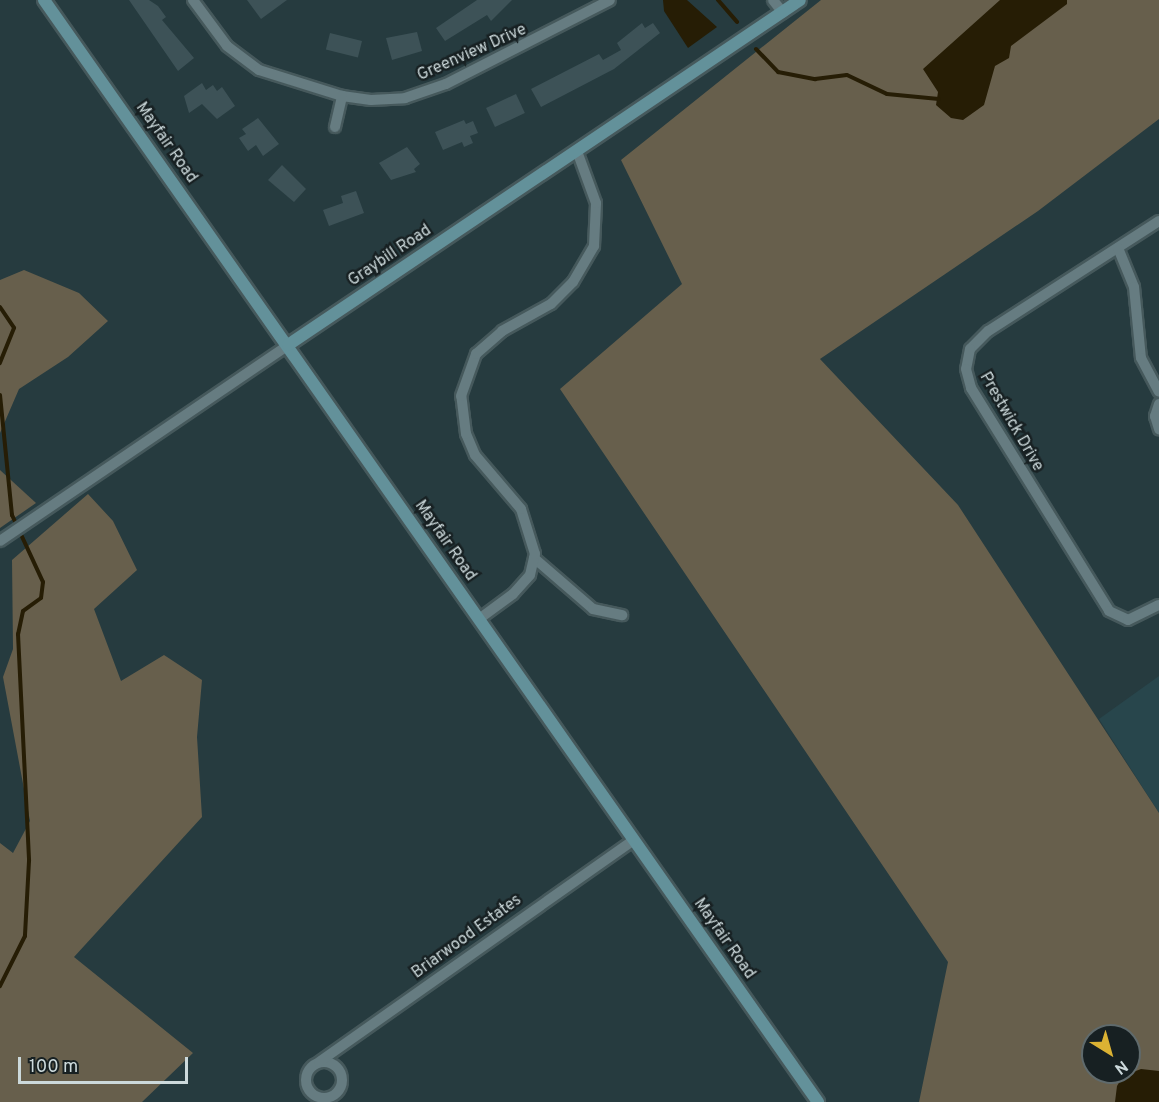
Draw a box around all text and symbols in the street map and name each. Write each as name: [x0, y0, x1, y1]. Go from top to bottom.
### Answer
street label: Greenview Drive: [415, 20, 529, 86]
street label: Mayfair Road: [131, 99, 201, 187]
street label: Graybill Road: [345, 221, 435, 291]
street label: Prestwick Drive: [975, 369, 1047, 475]
street label: Mayfair Road: [410, 497, 480, 585]
street label: Briarwood Estates: [409, 891, 525, 983]
street label: Mayfair Road: [689, 895, 759, 983]
north arrow: [1081, 1024, 1141, 1084]
scale bar: [21, 1045, 190, 1083]
text: N: [1110, 1055, 1131, 1078]
text: 100 m: [29, 1056, 78, 1079]

